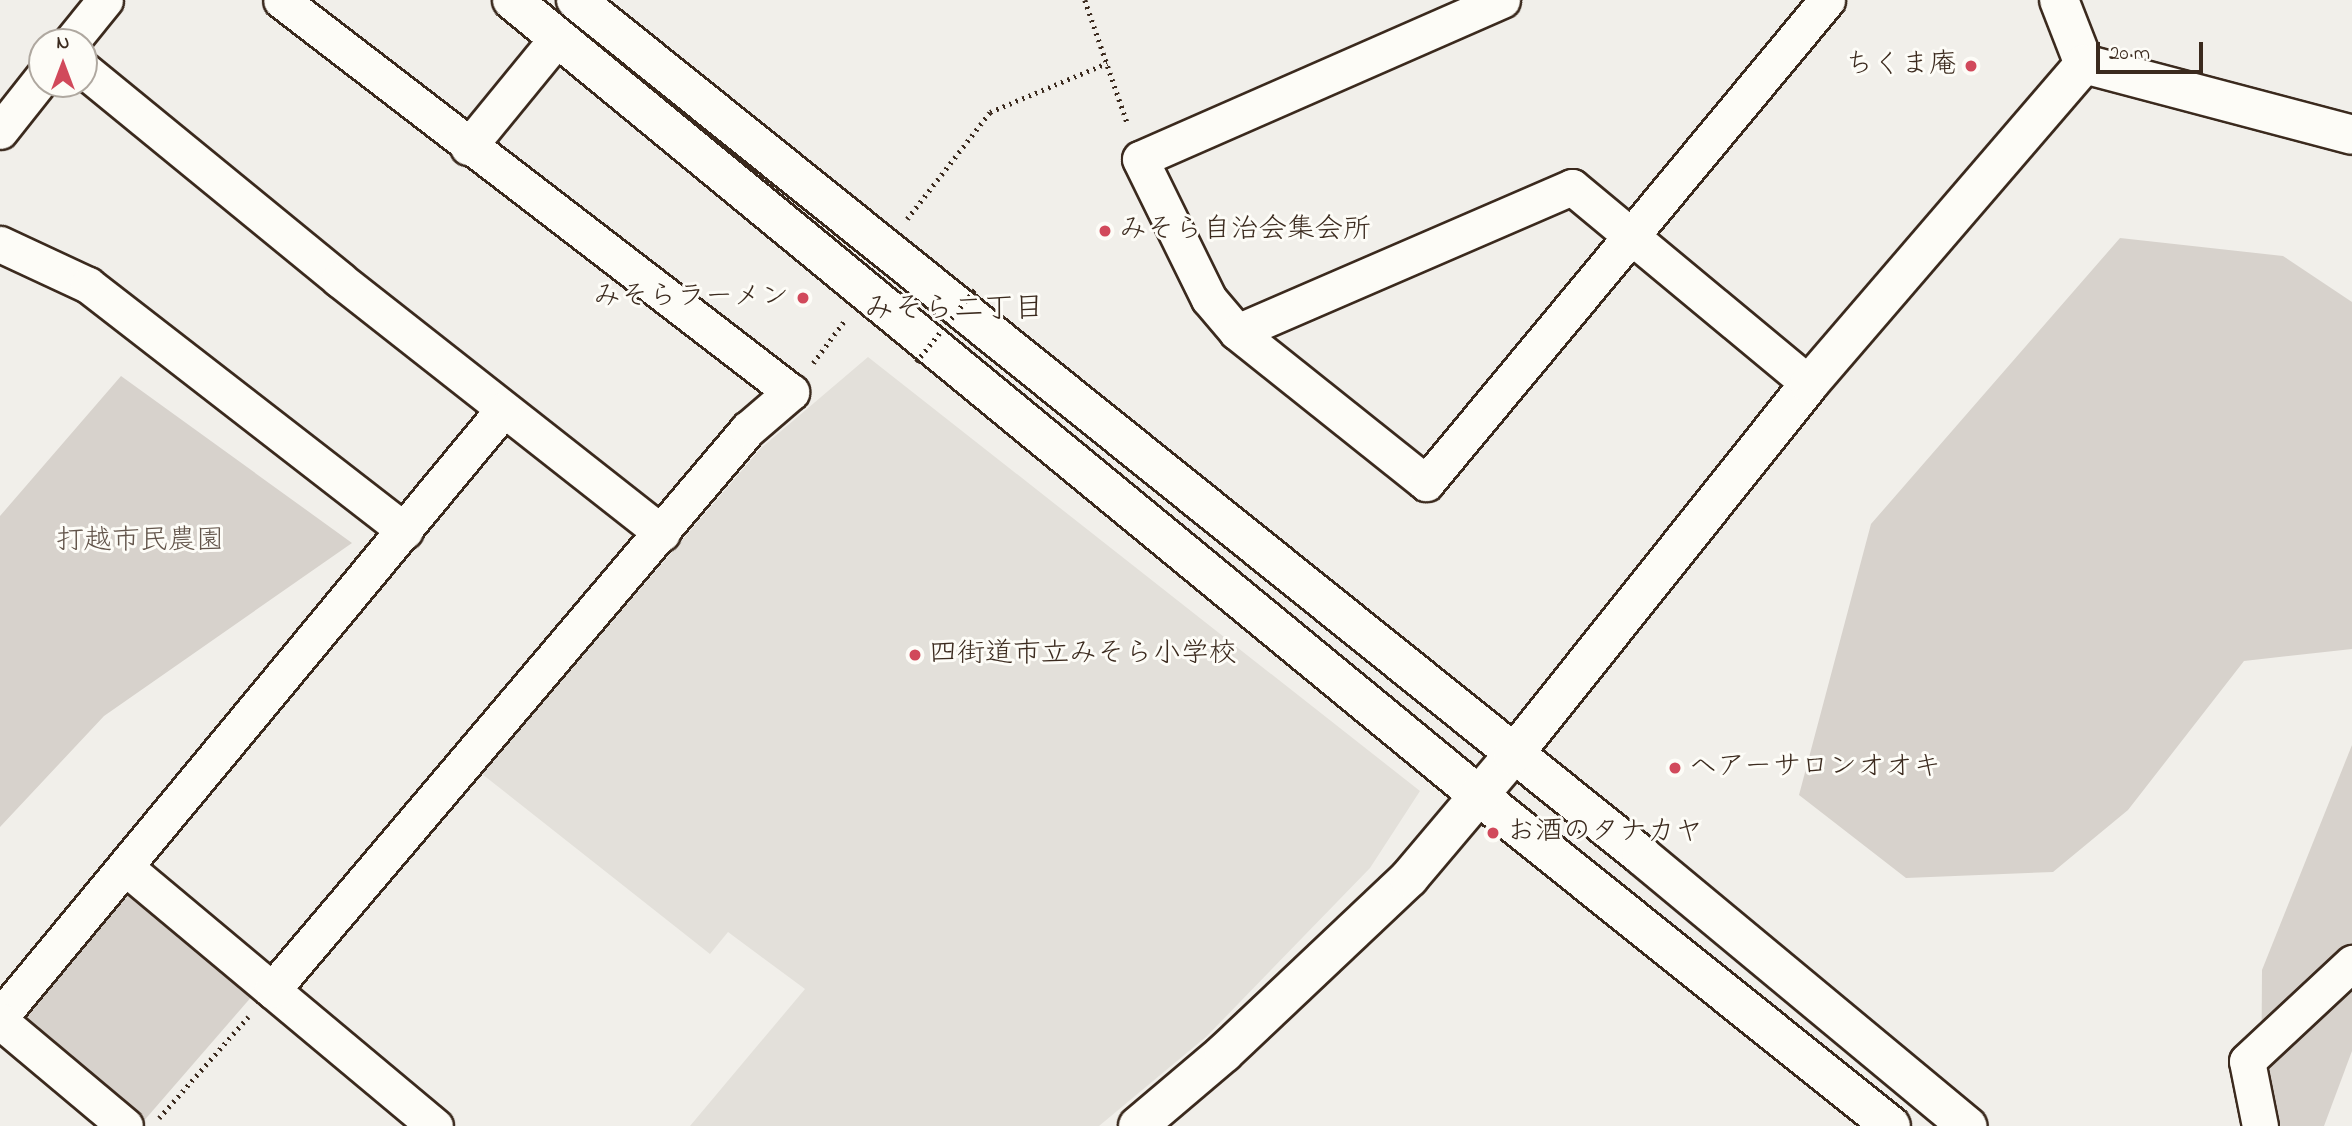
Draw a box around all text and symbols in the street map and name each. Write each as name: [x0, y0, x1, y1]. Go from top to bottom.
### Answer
north arrow: [28, 28, 98, 98]
scale bar: [2100, 28, 2207, 72]
text: N: [57, 30, 69, 57]
text: 20 m: [2109, 39, 2150, 69]
place label: ちくま庵: [1845, 49, 1957, 83]
marker: ちくま庵: [1963, 58, 1979, 74]
place label: みそら自治会集会所: [1119, 214, 1371, 248]
marker: みそら自治会集会所: [1097, 223, 1113, 239]
place label: みそらラーメン: [593, 281, 789, 315]
marker: みそらラーメン: [795, 290, 811, 306]
district label: みそら二丁目: [864, 292, 1044, 328]
park label: 打越市民農園: [56, 525, 224, 559]
place label: 四街道市立みそら小学校: [929, 638, 1237, 672]
marker: 四街道市立みそら小学校: [907, 647, 923, 663]
place label: ヘアーサロンオオキ: [1689, 751, 1940, 785]
marker: ヘアーサロンオオキ: [1667, 760, 1683, 776]
place label: お酒のタナカヤ: [1507, 816, 1703, 850]
marker: お酒のタナカヤ: [1485, 825, 1501, 841]

